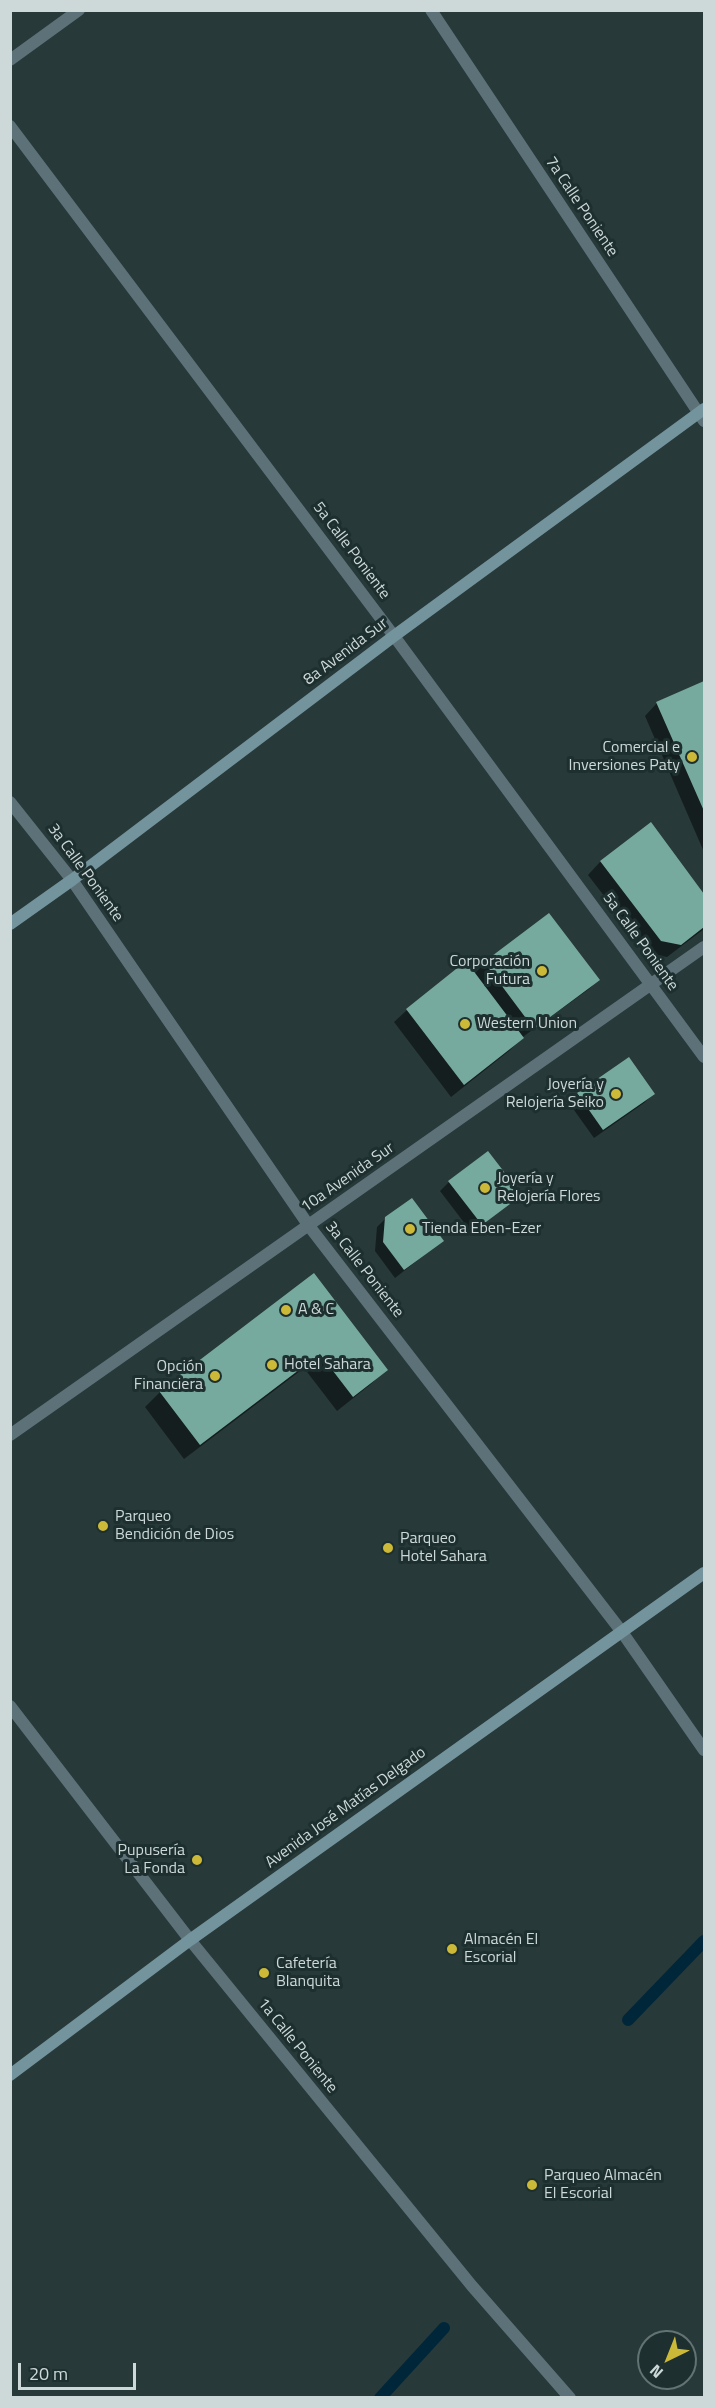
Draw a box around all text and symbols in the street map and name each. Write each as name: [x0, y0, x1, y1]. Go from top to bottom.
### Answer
street label: 7a Calle Poniente: [540, 153, 622, 261]
street label: 5a Calle Poniente: [308, 499, 394, 603]
street label: 8a Avenida Sur: [300, 614, 392, 690]
place label: Comercial e Inversiones Paty: [569, 738, 680, 776]
marker: Comercial e Inversiones Paty: [685, 750, 699, 764]
street label: 3a Calle Poniente: [43, 820, 127, 926]
street label: 5a Calle Poniente: [598, 889, 682, 995]
place label: Corporación Futura: [450, 952, 530, 990]
marker: Corporación Futura: [535, 964, 549, 978]
place label: Western Union: [477, 1014, 577, 1034]
marker: Western Union: [458, 1017, 472, 1031]
place label: Joyería y Relojería Seiko: [506, 1075, 604, 1113]
marker: Joyería y Relojería Seiko: [609, 1087, 623, 1101]
street label: 10a Avenida Sur: [298, 1139, 398, 1217]
place label: Joyería y Relojería Flores: [497, 1169, 601, 1207]
marker: Joyería y Relojería Flores: [478, 1181, 492, 1195]
street label: 3a Calle Poniente: [321, 1218, 407, 1322]
place label: Tienda Eben-Ezer: [422, 1219, 541, 1239]
marker: Tienda Eben-Ezer: [403, 1222, 417, 1236]
place label: A & C: [298, 1300, 334, 1320]
marker: A & C: [279, 1303, 293, 1317]
place label: Hotel Sahara: [284, 1355, 371, 1375]
place label: Opción Financiera: [134, 1357, 203, 1395]
marker: Hotel Sahara: [265, 1358, 279, 1372]
marker: Opción Financiera: [208, 1369, 222, 1383]
place label: Parqueo Bendición de Dios: [115, 1507, 234, 1545]
marker: Parqueo Bendición de Dios: [96, 1519, 110, 1533]
place label: Parqueo Hotel Sahara: [400, 1529, 487, 1567]
marker: Parqueo Hotel Sahara: [381, 1541, 395, 1555]
street label: Avenida José Matías Delgado: [262, 1743, 430, 1873]
place label: Pupusería La Fonda: [118, 1841, 185, 1879]
marker: Pupusería La Fonda: [190, 1853, 204, 1867]
place label: Almacén El Escorial: [464, 1930, 538, 1968]
marker: Almacén El Escorial: [445, 1942, 459, 1956]
place label: Cafetería Blanquita: [276, 1954, 340, 1992]
marker: Cafetería Blanquita: [257, 1966, 271, 1980]
street label: 1a Calle Poniente: [253, 1995, 341, 2097]
place label: Parqueo Almacén El Escorial: [544, 2166, 662, 2204]
marker: Parqueo Almacén El Escorial: [525, 2178, 539, 2192]
north arrow: [637, 2330, 697, 2390]
scale bar: [21, 2351, 140, 2389]
text: N: [644, 2359, 668, 2384]
text: 20 m: [29, 2360, 68, 2387]

